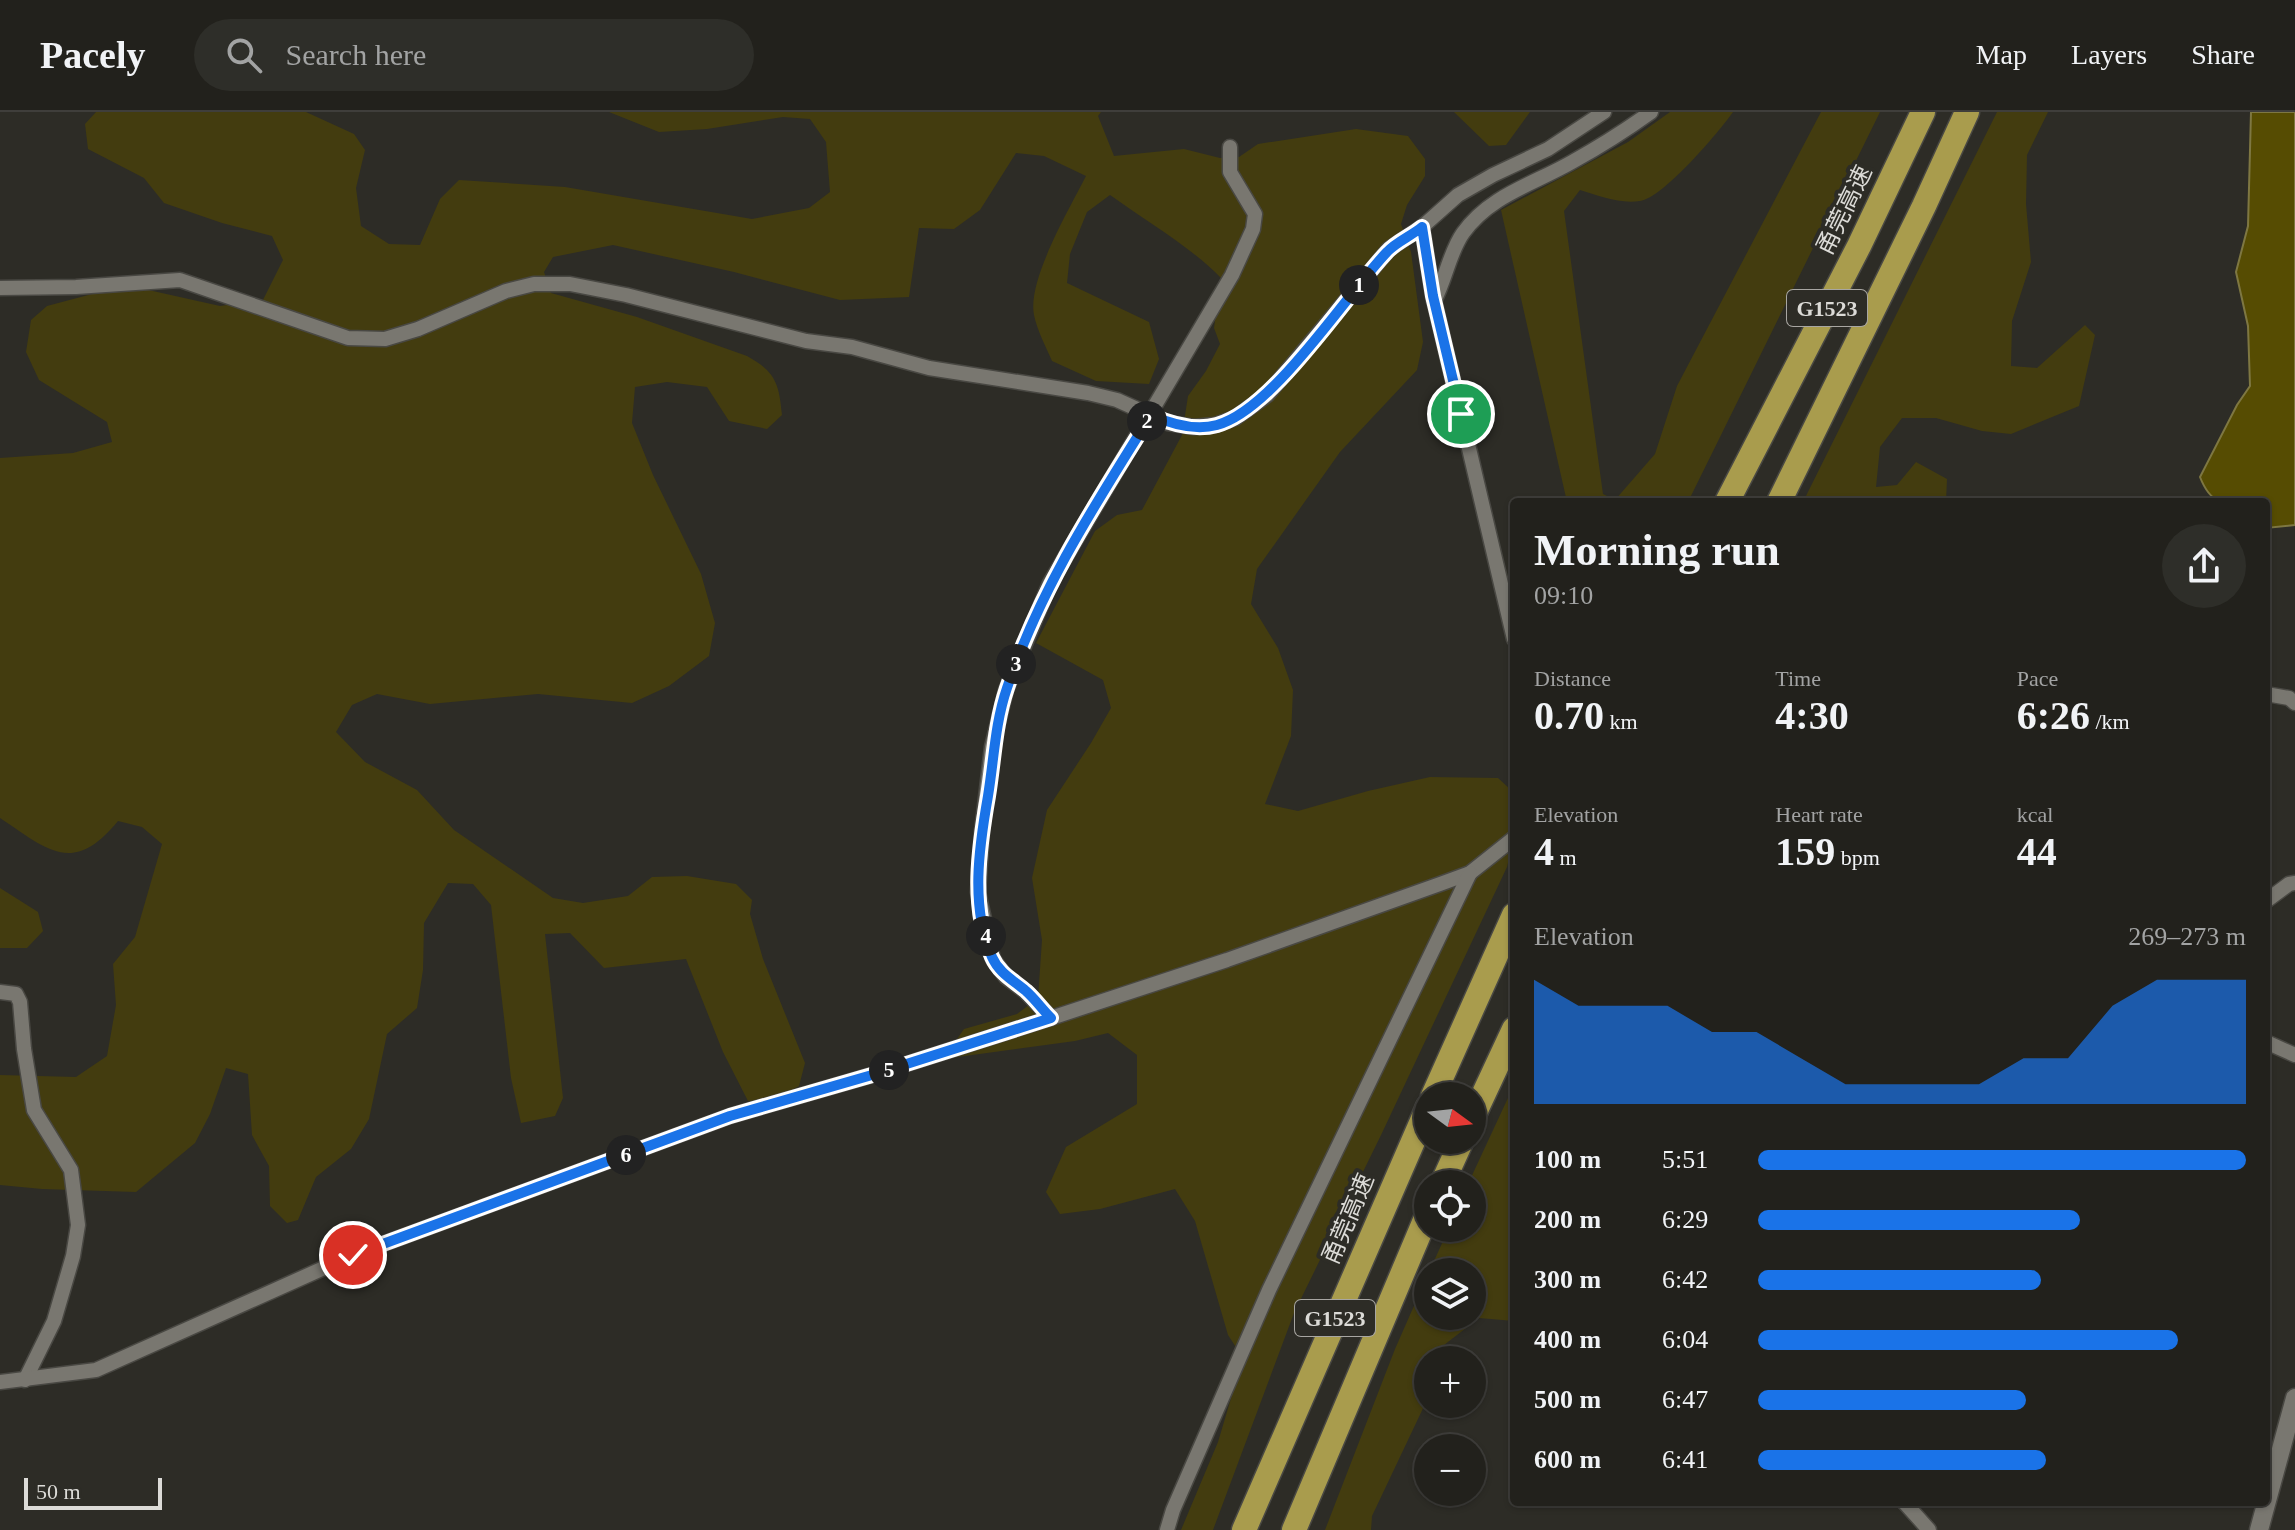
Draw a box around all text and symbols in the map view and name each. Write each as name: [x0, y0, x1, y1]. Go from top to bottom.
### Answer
search box: [194, 19, 754, 91]
icon: search: [222, 33, 266, 77]
text: Pacely: [40, 34, 146, 76]
text: Search here: [286, 38, 426, 71]
text: Map: [1976, 39, 2027, 70]
text: Layers: [2071, 39, 2147, 70]
text: Share: [2191, 39, 2255, 70]
street label: 甬莞高速: [1811, 161, 1877, 259]
pin: 1: [1339, 265, 1379, 305]
text: 1: [1354, 272, 1365, 297]
road number: G1523: [1787, 290, 1867, 326]
pin: [1427, 380, 1495, 448]
icon: arrive: [1439, 392, 1483, 436]
pin: 2: [1127, 401, 1167, 441]
text: 2: [1142, 408, 1153, 433]
button: share: [2162, 524, 2246, 608]
text: Morning run: [1534, 526, 1780, 575]
text: 09:10: [1534, 581, 1593, 610]
pin: 3: [996, 644, 1036, 684]
text: 3: [1011, 651, 1022, 676]
text: Distance: [1534, 666, 1611, 691]
text: Time: [1775, 666, 1821, 691]
text: Pace: [2017, 666, 2058, 691]
text: 0.70: [1534, 693, 1604, 738]
text: 4:30: [1775, 693, 1849, 738]
text: 6:26: [2017, 693, 2090, 738]
text: km: [1604, 709, 1638, 734]
text: /km: [2090, 709, 2130, 734]
text: Elevation: [1534, 802, 1618, 827]
text: Heart rate: [1775, 802, 1863, 827]
text: kcal: [2017, 802, 2053, 827]
text: 4: [1534, 829, 1554, 874]
text: 159: [1775, 829, 1835, 874]
text: 44: [2017, 829, 2057, 874]
text: m: [1554, 845, 1577, 870]
text: bpm: [1835, 845, 1880, 870]
pin: 4: [966, 916, 1006, 956]
text: Elevation: [1534, 922, 1634, 951]
text: 269–273 m: [2128, 922, 2246, 951]
text: 4: [981, 923, 992, 948]
pin: 5: [869, 1050, 909, 1090]
text: 5: [884, 1057, 895, 1082]
north arrow: [1414, 1082, 1486, 1154]
map controls: [1414, 1082, 1486, 1506]
pin: 6: [606, 1135, 646, 1175]
text: 6: [621, 1142, 632, 1167]
text: 100 m: [1534, 1145, 1601, 1174]
text: 5:51: [1662, 1145, 1708, 1174]
street label: 甬莞高速: [1317, 1170, 1379, 1268]
button: locate: [1414, 1170, 1486, 1242]
text: 200 m: [1534, 1205, 1601, 1234]
text: 6:29: [1662, 1205, 1708, 1234]
pin: [319, 1221, 387, 1289]
icon: check: [331, 1233, 375, 1277]
button: layers: [1414, 1258, 1486, 1330]
text: 300 m: [1534, 1265, 1601, 1294]
text: 6:42: [1662, 1265, 1708, 1294]
road number: G1523: [1295, 1300, 1375, 1336]
text: 400 m: [1534, 1325, 1601, 1354]
text: 6:04: [1662, 1325, 1708, 1354]
button: +: [1414, 1346, 1486, 1418]
text: 500 m: [1534, 1385, 1601, 1414]
text: 6:47: [1662, 1385, 1708, 1414]
button: −: [1414, 1434, 1486, 1506]
text: 600 m: [1534, 1445, 1601, 1474]
text: 6:41: [1662, 1445, 1708, 1474]
scale bar: [24, 1474, 162, 1510]
text: 50 m: [36, 1479, 81, 1504]

